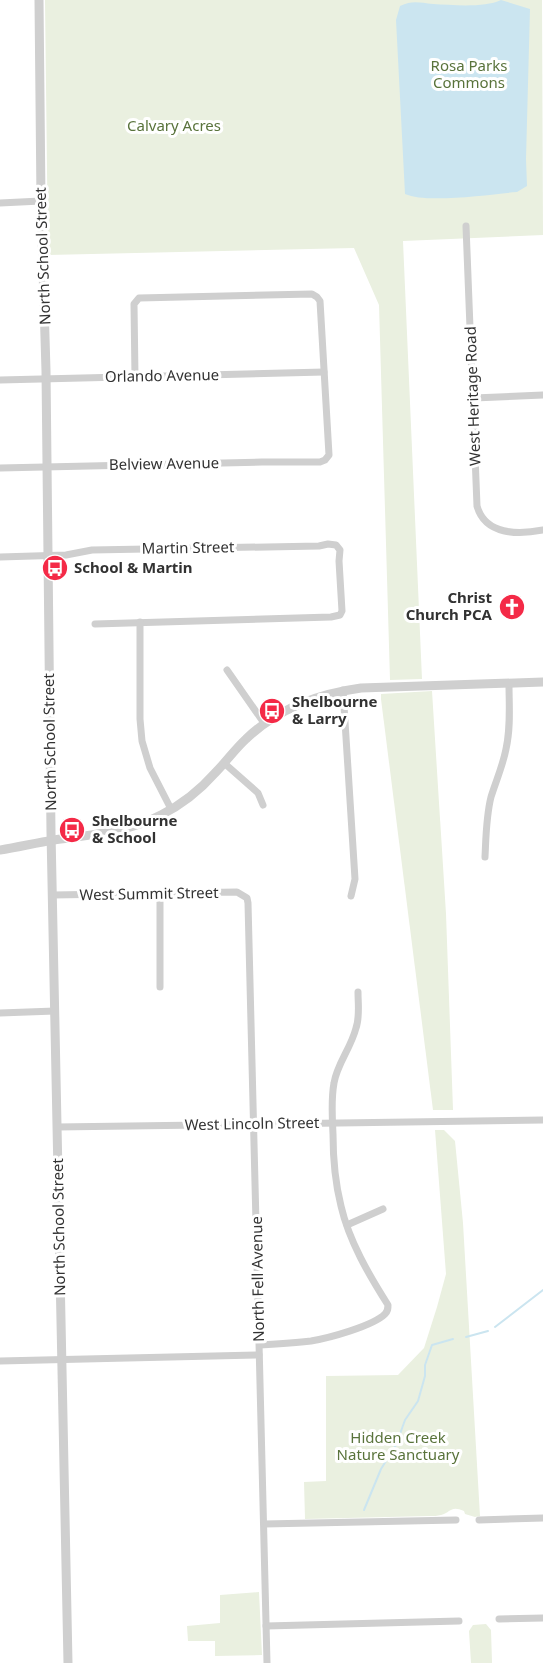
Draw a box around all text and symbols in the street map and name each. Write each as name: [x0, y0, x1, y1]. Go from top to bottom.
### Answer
park label: Rosa Parks Commons: [431, 55, 507, 92]
park label: Calvary Acres: [127, 115, 221, 135]
street label: North School Street: [30, 186, 54, 325]
street label: West Heritage Road: [460, 326, 484, 466]
street label: Orlando Avenue: [105, 364, 219, 386]
street label: Belview Avenue: [109, 452, 219, 474]
street label: Martin Street: [142, 536, 235, 558]
bus stop icon: School & Martin: [40, 553, 70, 583]
place label: School & Martin: [74, 557, 193, 577]
place label: Christ Church PCA: [406, 587, 493, 624]
church icon: Christ Church PCA: [497, 592, 527, 622]
street label: North School Street: [38, 672, 60, 811]
place label: Shelbourne & Larry: [292, 691, 378, 728]
bus stop icon: Shelbourne & Larry: [257, 696, 287, 726]
place label: Shelbourne & School: [92, 810, 178, 847]
bus stop icon: Shelbourne & School: [57, 815, 87, 845]
street label: West Summit Street: [79, 882, 219, 904]
street label: West Lincoln Street: [184, 1112, 320, 1134]
street label: North School Street: [47, 1157, 69, 1296]
street label: North Fell Avenue: [246, 1216, 268, 1342]
park label: Hidden Creek Nature Sanctuary: [337, 1427, 460, 1464]

